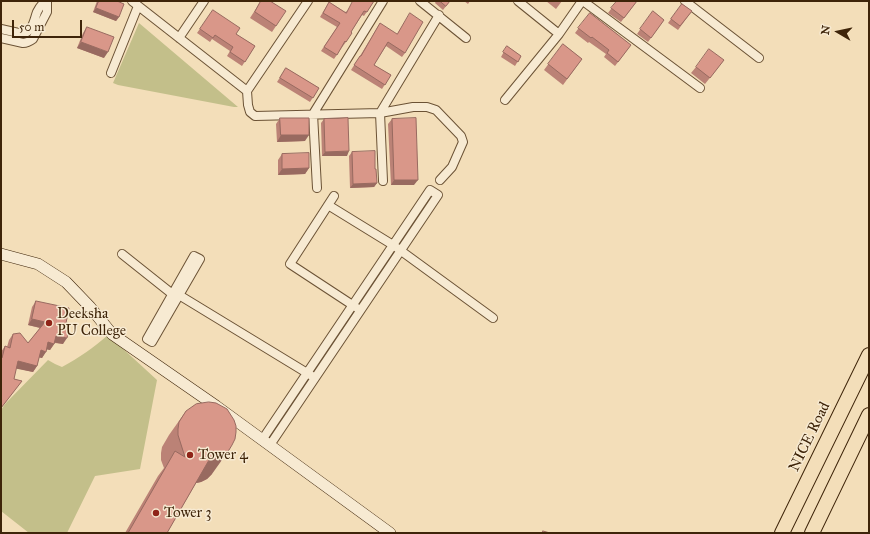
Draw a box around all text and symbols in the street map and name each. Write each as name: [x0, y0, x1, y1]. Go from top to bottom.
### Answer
scale bar: [14, 12, 84, 38]
north arrow: [818, 12, 858, 52]
text: 50 m: [19, 20, 44, 34]
text: N: [819, 24, 833, 36]
place label: Deeksha PU College: [57, 305, 126, 340]
marker: Deeksha PU College: [44, 318, 54, 328]
street label: NICE Road: [785, 399, 835, 475]
place label: Tower 4: [198, 446, 248, 464]
marker: Tower 4: [185, 450, 195, 460]
place label: Tower 3: [164, 504, 211, 522]
marker: Tower 3: [151, 508, 161, 518]

